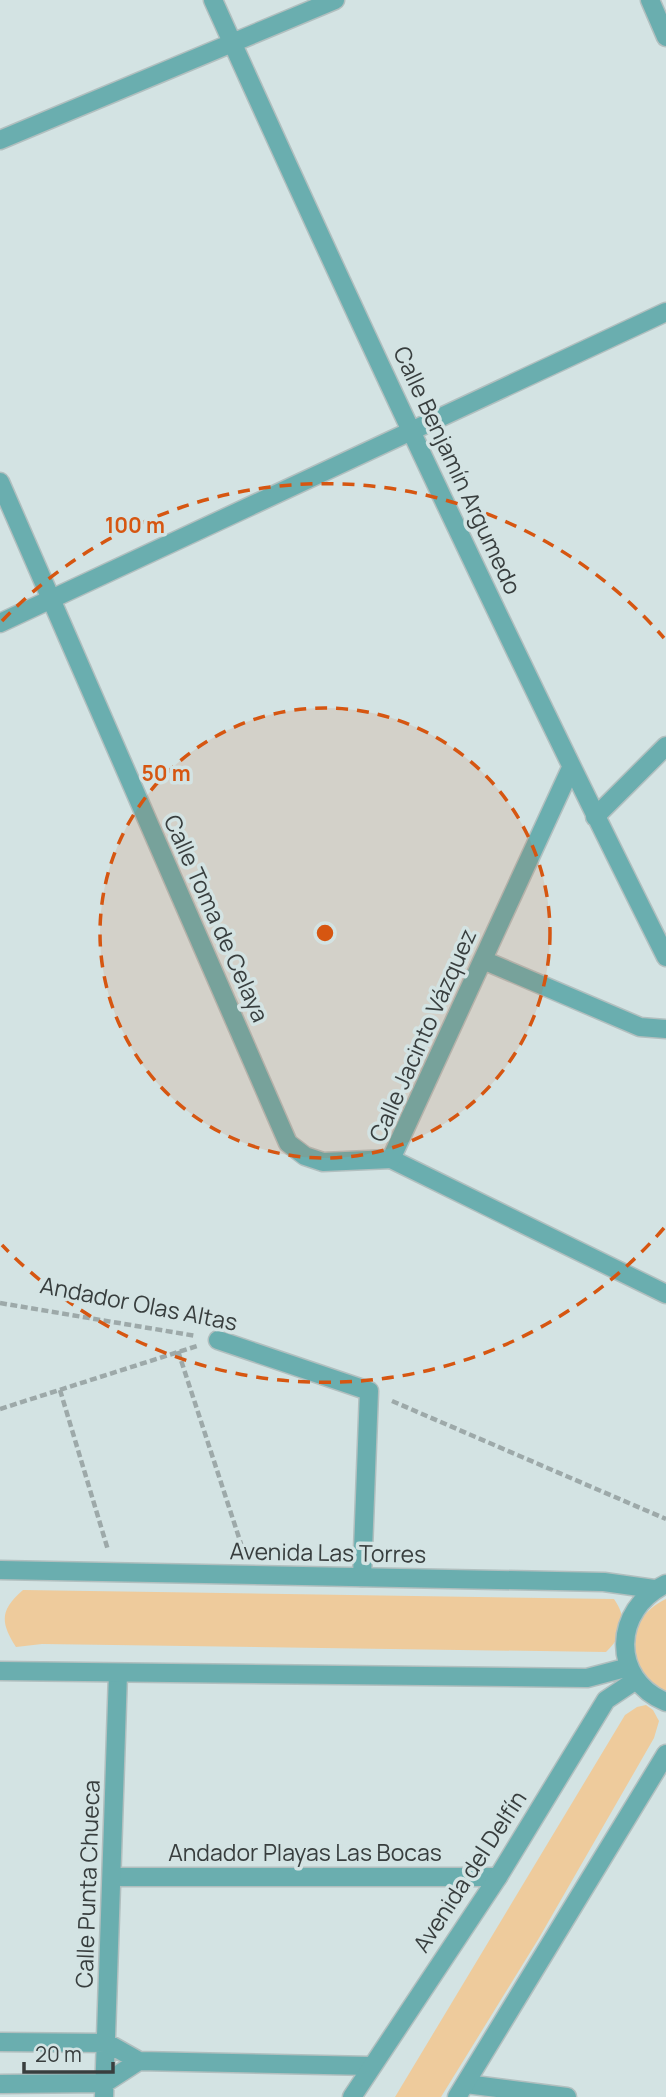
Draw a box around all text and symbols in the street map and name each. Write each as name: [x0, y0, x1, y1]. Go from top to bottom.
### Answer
street label: Calle Benjamín Argumedo: [386, 341, 530, 599]
text: 100 m: [105, 511, 165, 539]
text: 50 m: [141, 759, 191, 787]
street label: Calle Toma de Celaya: [157, 809, 277, 1027]
centre of rings: [313, 921, 337, 945]
street label: Calle Jacinto Vázquez: [361, 923, 483, 1147]
street label: Andador Olas Altas: [38, 1268, 240, 1338]
street label: Avenida Las Torres: [229, 1534, 427, 1570]
street label: Calle Punta Chueca: [67, 1779, 107, 1989]
street label: Avenida del Delfín: [405, 1784, 533, 1958]
street label: Andador Playas Las Bocas: [168, 1836, 442, 1868]
scale bar: [24, 2030, 114, 2074]
text: 20 m: [35, 2040, 82, 2068]

